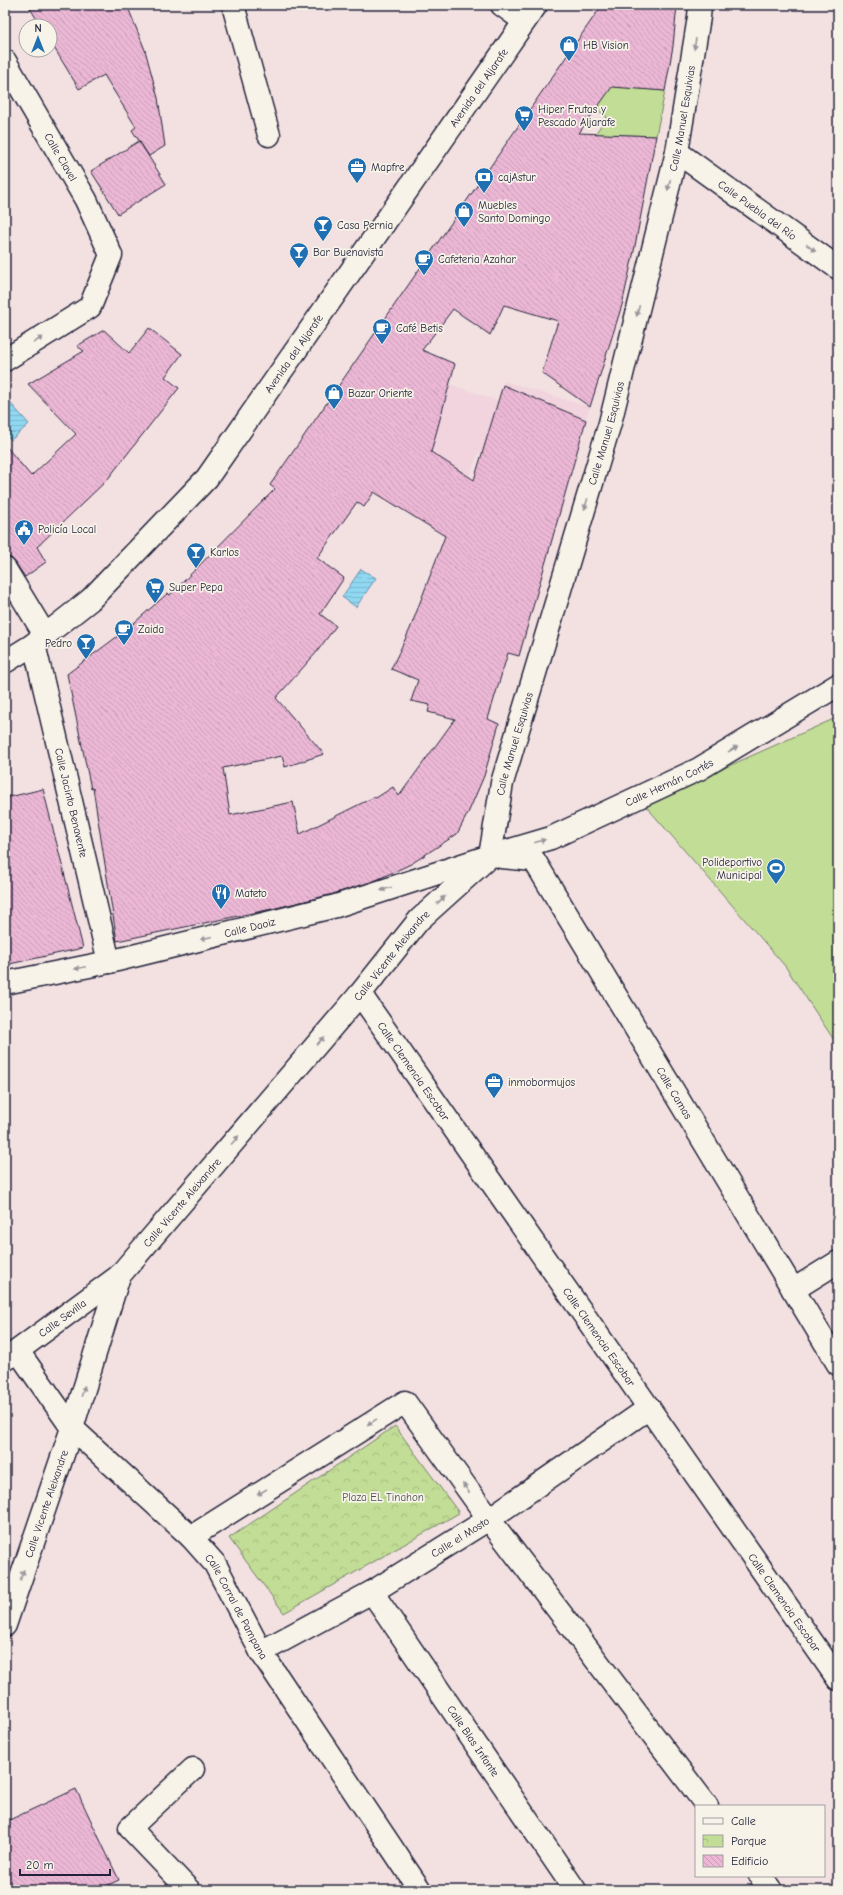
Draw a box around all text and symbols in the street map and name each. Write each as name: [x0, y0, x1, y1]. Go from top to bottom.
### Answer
north arrow: [18, 18, 58, 58]
text: N: [34, 22, 42, 35]
shop icon: HB Vision: [558, 34, 580, 62]
one-way arrow: [692, 38, 698, 50]
place label: HB Vision: [583, 39, 629, 52]
street label: Avenida del Aljarafe: [447, 45, 511, 129]
street label: Calle Manuel Esquivias: [666, 64, 698, 173]
place label: Hiper Frutas y Pescado Aljarafe: [538, 103, 616, 129]
supermarket icon: Hiper Frutas y Pescado Aljarafe: [513, 104, 535, 132]
street label: Calle Clavel: [42, 130, 80, 183]
office icon: Mapfre: [346, 156, 368, 184]
place label: Mapfre: [371, 161, 405, 174]
bank icon: cajAstur: [473, 166, 495, 194]
place label: cajAstur: [498, 171, 536, 184]
street label: Calle Puebla del Río: [715, 177, 799, 243]
one-way arrow: [665, 179, 671, 191]
place label: Muebles Santo Domingo: [478, 199, 550, 225]
shop icon: Muebles Santo Domingo: [453, 200, 475, 228]
bar icon: Casa Pernia: [312, 214, 334, 242]
place label: Casa Pernia: [337, 219, 393, 232]
bar icon: Bar Buenavista: [288, 241, 310, 269]
one-way arrow: [806, 244, 816, 252]
place label: Bar Buenavista: [313, 246, 383, 259]
cafe icon: Cafeteria Azahar: [413, 248, 435, 276]
place label: Cafeteria Azahar: [438, 253, 517, 266]
one-way arrow: [634, 305, 640, 318]
street label: Avenida del Aljarafe: [262, 311, 326, 395]
cafe icon: Café Betis: [371, 317, 393, 345]
place label: Café Betis: [396, 322, 443, 335]
one-way arrow: [32, 336, 44, 343]
street label: Calle Manuel Esquivias: [585, 380, 627, 487]
shop icon: Bazar Oriente: [323, 382, 345, 410]
place label: Bazar Oriente: [348, 387, 413, 400]
one-way arrow: [583, 499, 589, 511]
public building icon: Policía Local: [13, 518, 35, 546]
place label: Policía Local: [38, 523, 96, 536]
bar icon: Karlos: [185, 541, 207, 569]
place label: Karlos: [210, 546, 239, 559]
supermarket icon: Super Pepa: [144, 576, 166, 604]
place label: Super Pepa: [169, 581, 223, 594]
cafe icon: Zaida: [113, 618, 135, 646]
place label: Zaida: [138, 623, 164, 636]
bar icon: Pedro: [75, 632, 97, 660]
place label: Pedro: [45, 637, 72, 650]
street label: Calle Manuel Esquivias: [494, 690, 536, 796]
one-way arrow: [727, 745, 739, 752]
street label: Calle Jacinto Benavente: [52, 747, 91, 859]
street label: Calle Hernán Cortés: [623, 755, 716, 809]
one-way arrow: [535, 838, 547, 844]
place label: Polideportivo Municipal: [702, 856, 762, 882]
sports icon: Polideportivo Municipal: [765, 857, 787, 885]
restaurant icon: Mateto: [210, 882, 232, 910]
place label: Mateto: [235, 887, 267, 900]
one-way arrow: [380, 887, 392, 893]
one-way arrow: [436, 896, 446, 905]
street label: Calle Vicente Aleixandre: [351, 907, 432, 1003]
street label: Calle Daoiz: [223, 915, 277, 940]
one-way arrow: [200, 935, 213, 941]
one-way arrow: [74, 965, 86, 971]
street label: Calle Clemencia Escobar: [375, 1019, 453, 1123]
one-way arrow: [315, 1036, 324, 1047]
street label: Calle Camas: [654, 1064, 695, 1121]
office icon: inmobormujos: [483, 1071, 505, 1099]
place label: inmobormujos: [508, 1076, 576, 1089]
one-way arrow: [231, 1135, 240, 1145]
street label: Calle Vicente Aleixandre: [140, 1155, 224, 1250]
street label: Calle Clemencia Escobar: [560, 1285, 638, 1389]
street label: Calle Sevilla: [36, 1296, 88, 1340]
one-way arrow: [80, 1384, 86, 1396]
one-way arrow: [366, 1419, 378, 1426]
street label: Calle Vicente Aleixandre: [22, 1448, 71, 1559]
one-way arrow: [462, 1482, 470, 1493]
one-way arrow: [257, 1488, 267, 1496]
park label: Plaza EL Tinahon: [342, 1491, 424, 1504]
street label: Calle el Mosto: [429, 1514, 492, 1560]
street label: Calle Corral de Pampana: [202, 1551, 270, 1662]
street label: Calle Clemencia Escobar: [746, 1551, 824, 1655]
one-way arrow: [19, 1568, 25, 1580]
street label: Calle Blas Infante: [445, 1703, 502, 1779]
legend: [695, 1805, 825, 1877]
text: Calle: [731, 1814, 756, 1828]
text: Parque: [731, 1834, 766, 1848]
scale bar: [20, 1851, 110, 1877]
text: Edificio: [731, 1854, 768, 1868]
text: 20 m: [26, 1858, 54, 1872]

